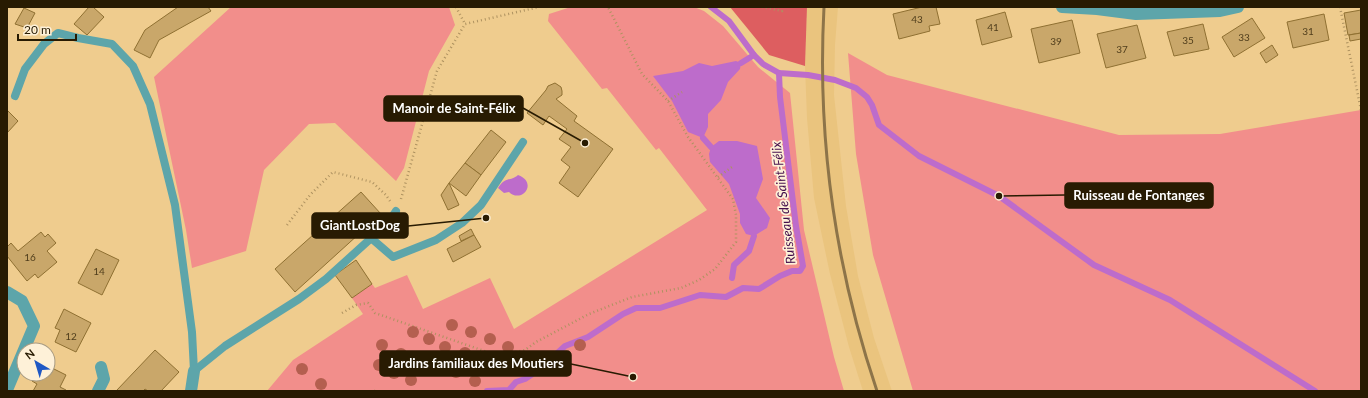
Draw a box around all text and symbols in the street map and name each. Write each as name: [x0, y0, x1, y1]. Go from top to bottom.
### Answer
house number: 43: [911, 13, 923, 25]
scale bar: [18, 16, 76, 42]
house number: 41: [987, 21, 999, 33]
text: 20 m: [24, 22, 51, 37]
house number: 31: [1302, 25, 1314, 37]
house number: 33: [1238, 31, 1250, 43]
house number: 35: [1182, 34, 1194, 46]
house number: 39: [1050, 35, 1062, 47]
house number: 37: [1116, 43, 1128, 55]
callout: Manoir de Saint-Félix: [384, 96, 523, 121]
text: Manoir de Saint-Félix: [393, 100, 516, 116]
water label: Ruisseau de Saint-Félix: [767, 140, 798, 265]
callout: Ruisseau de Fontanges: [1065, 183, 1213, 208]
text: Ruisseau de Fontanges: [1073, 187, 1205, 203]
callout: GiantLostDog: [312, 213, 408, 238]
text: GiantLostDog: [320, 217, 400, 233]
house number: 16: [24, 251, 36, 263]
house number: 14: [93, 265, 105, 277]
house number: 12: [65, 330, 77, 342]
north arrow: [16, 342, 56, 382]
text: N: [22, 346, 37, 361]
callout: Jardins familiaux des Moutiers: [380, 351, 571, 376]
text: Jardins familiaux des Moutiers: [388, 355, 564, 371]

